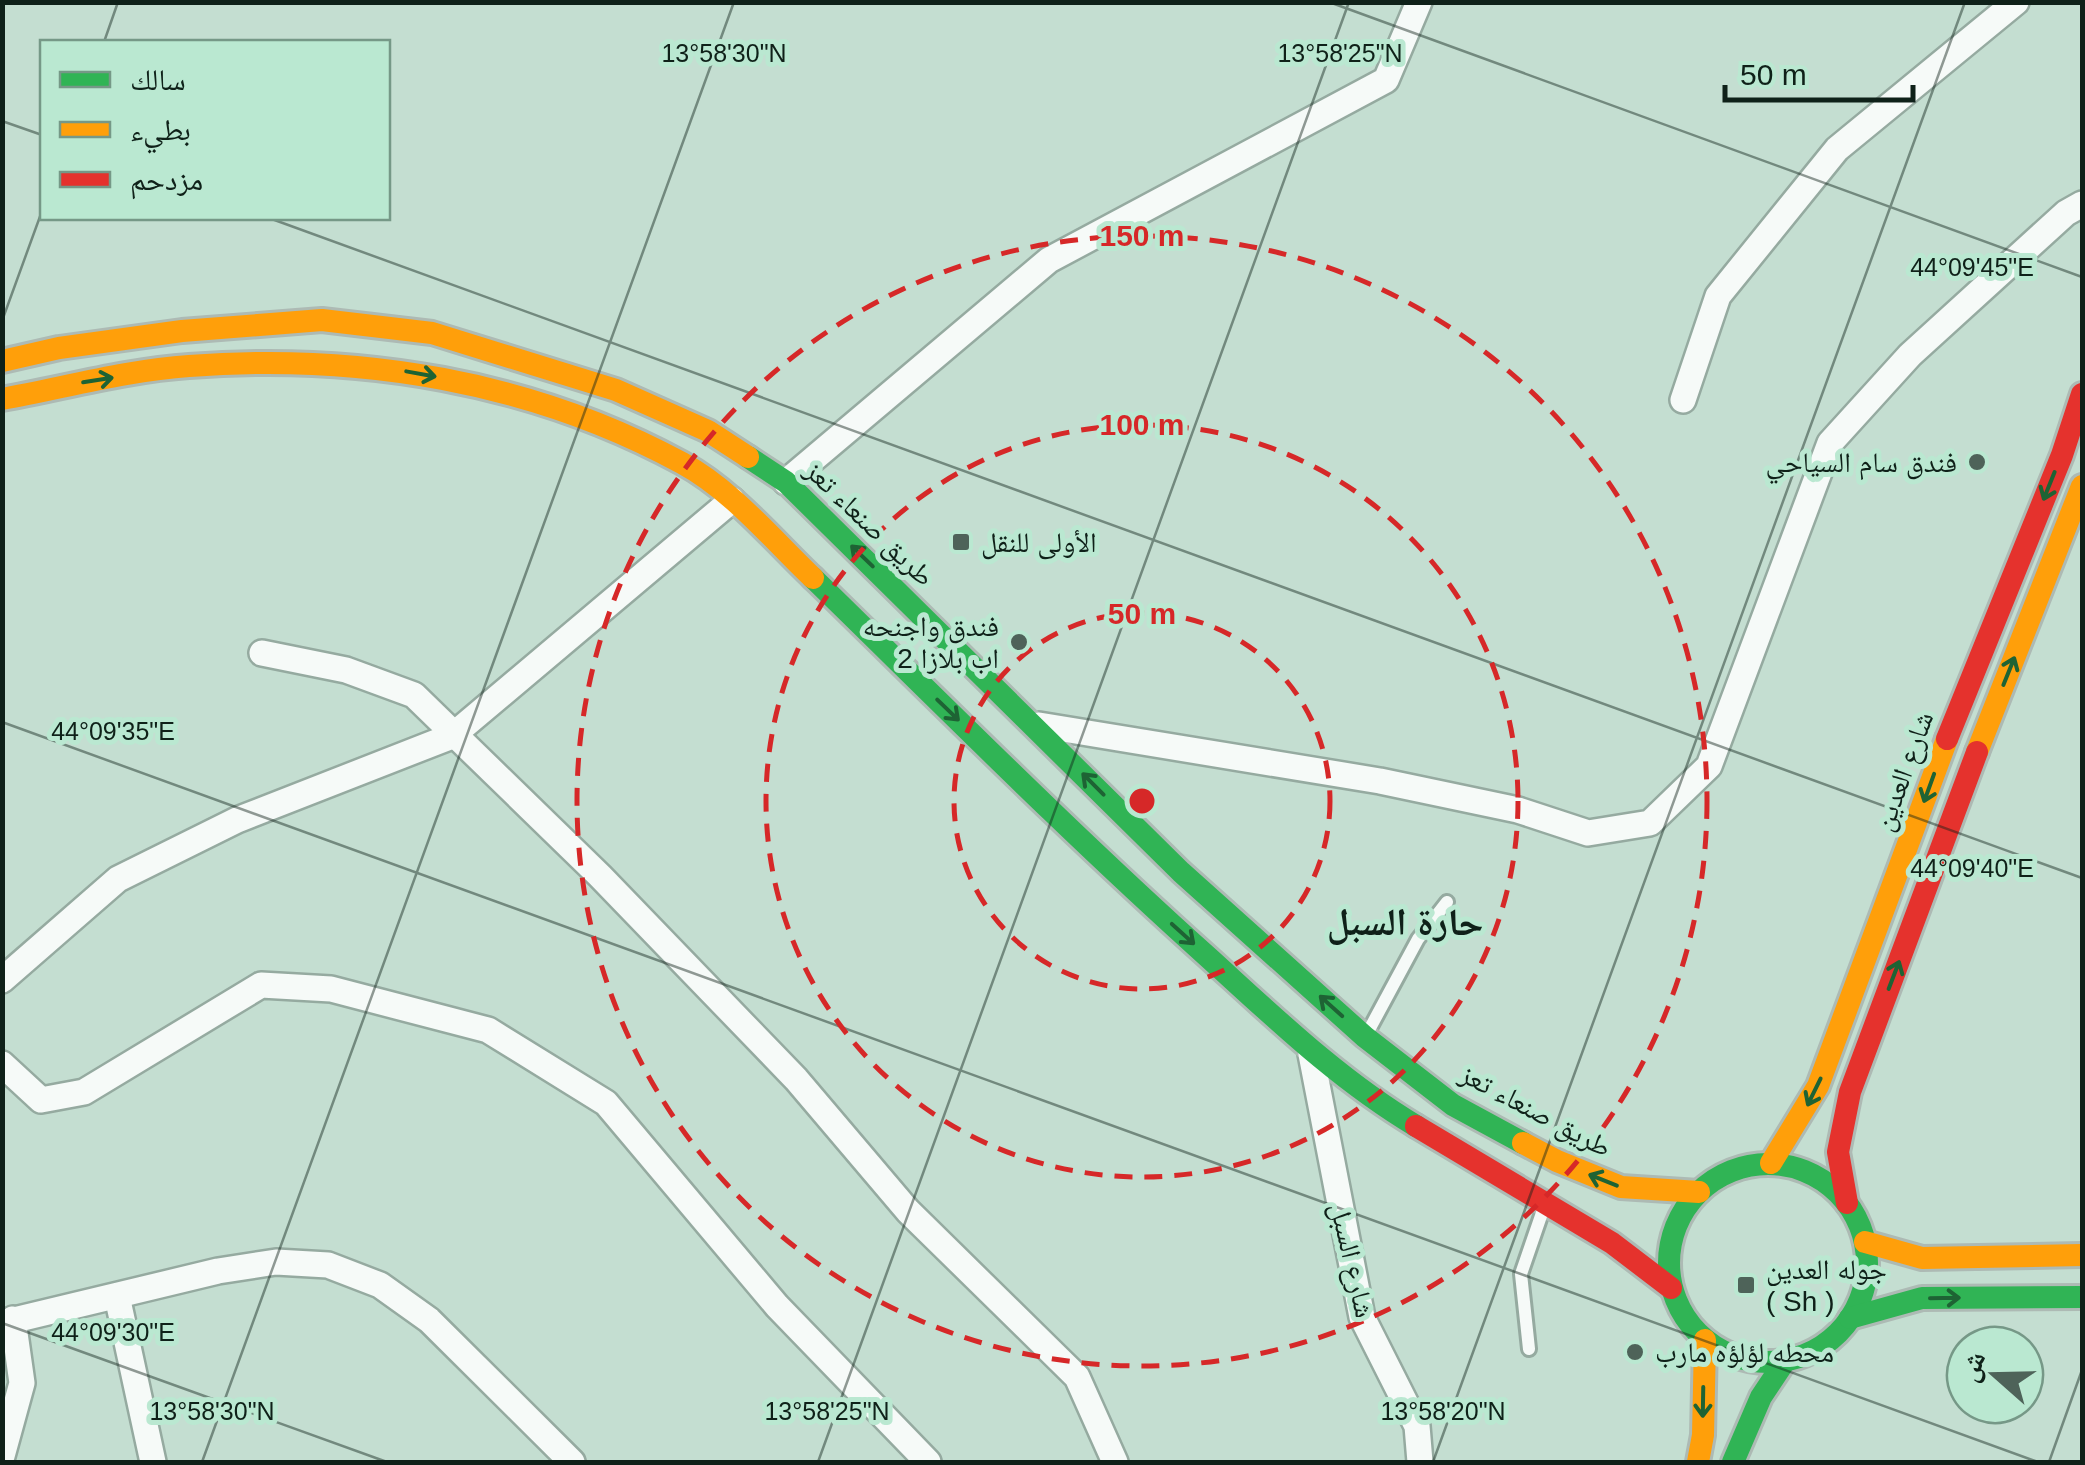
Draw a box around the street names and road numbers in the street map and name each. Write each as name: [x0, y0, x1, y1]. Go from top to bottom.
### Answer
street label: طريق صنعاء تعز: [797, 454, 940, 594]
street label: شارع العدين: [1868, 707, 1941, 836]
street label: طريق صنعاء تعز: [1453, 1057, 1617, 1165]
street label: شارع السبل: [1322, 1200, 1381, 1321]

